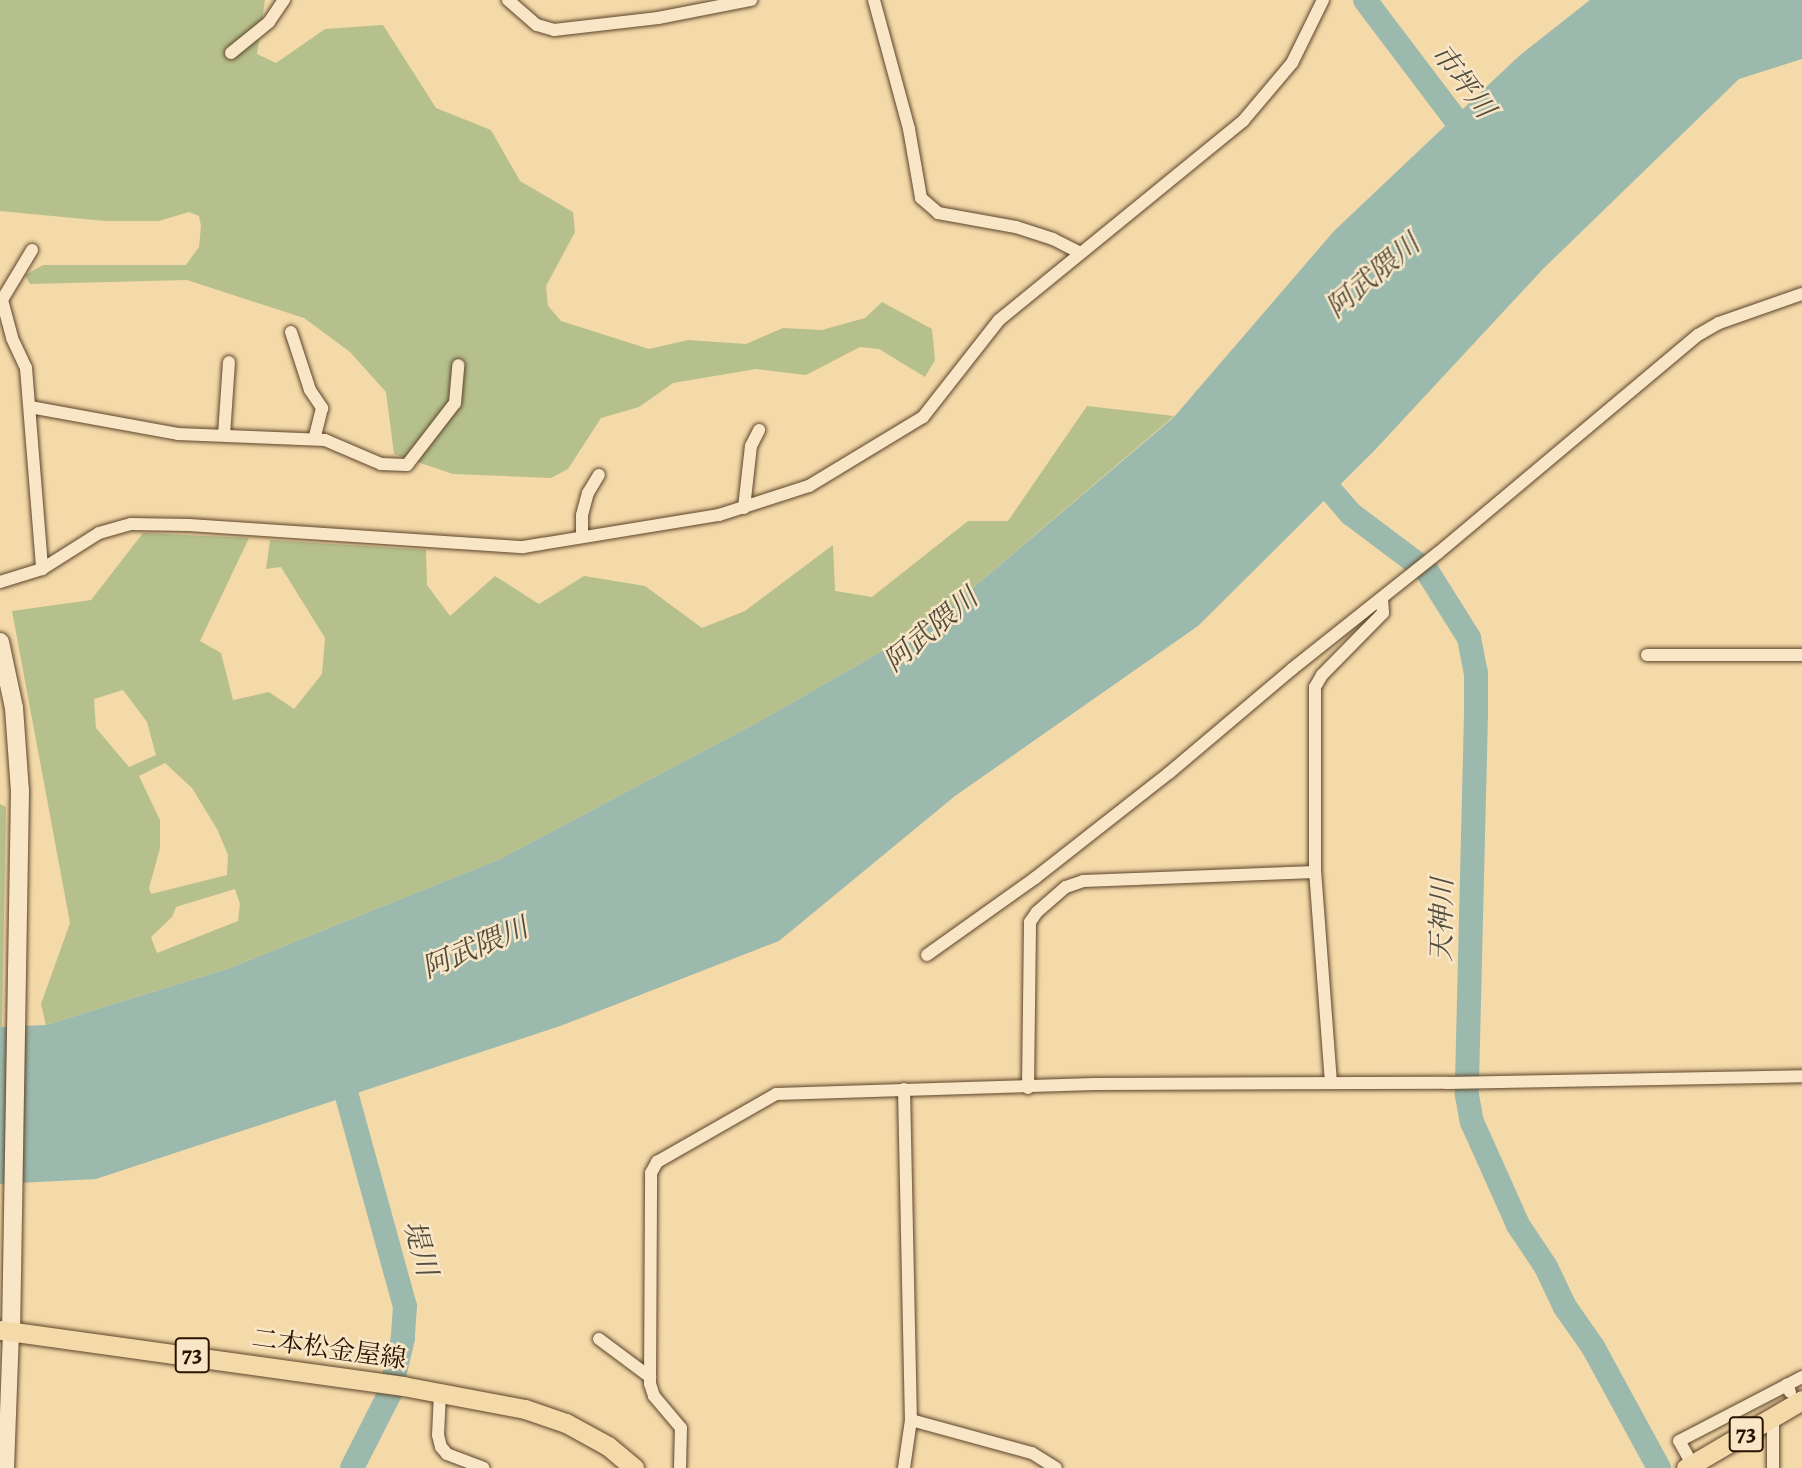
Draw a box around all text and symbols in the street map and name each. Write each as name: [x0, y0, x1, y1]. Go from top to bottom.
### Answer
water label: 市坪川: [1424, 37, 1502, 125]
water label: 阿武隈川: [1319, 227, 1427, 325]
water label: 阿武隈川: [877, 581, 985, 679]
water label: 天神川: [1424, 878, 1460, 962]
water label: 阿武隈川: [417, 911, 533, 985]
water label: 堤川: [396, 1216, 444, 1280]
street label: 二本松金屋線: [250, 1323, 408, 1375]
road number: 73: [174, 1335, 210, 1376]
road number: 73: [1728, 1414, 1764, 1454]

